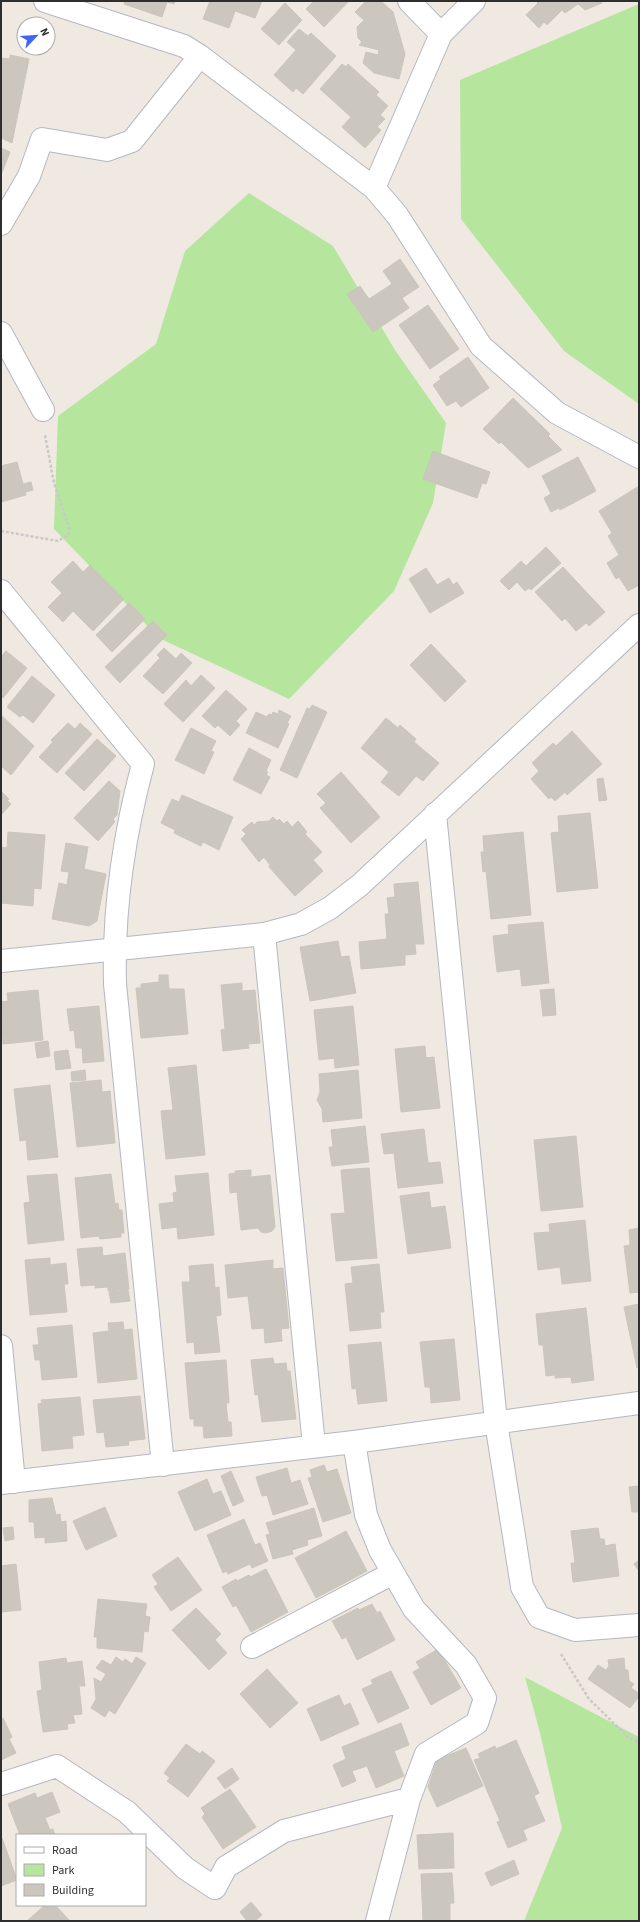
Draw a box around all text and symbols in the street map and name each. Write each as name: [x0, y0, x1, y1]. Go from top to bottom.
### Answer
north arrow: [16, 16, 56, 56]
text: N: [36, 25, 53, 38]
legend: [16, 1834, 146, 1906]
text: Road: [52, 1842, 78, 1859]
text: Park: [52, 1862, 74, 1879]
text: Building: [52, 1882, 94, 1899]

